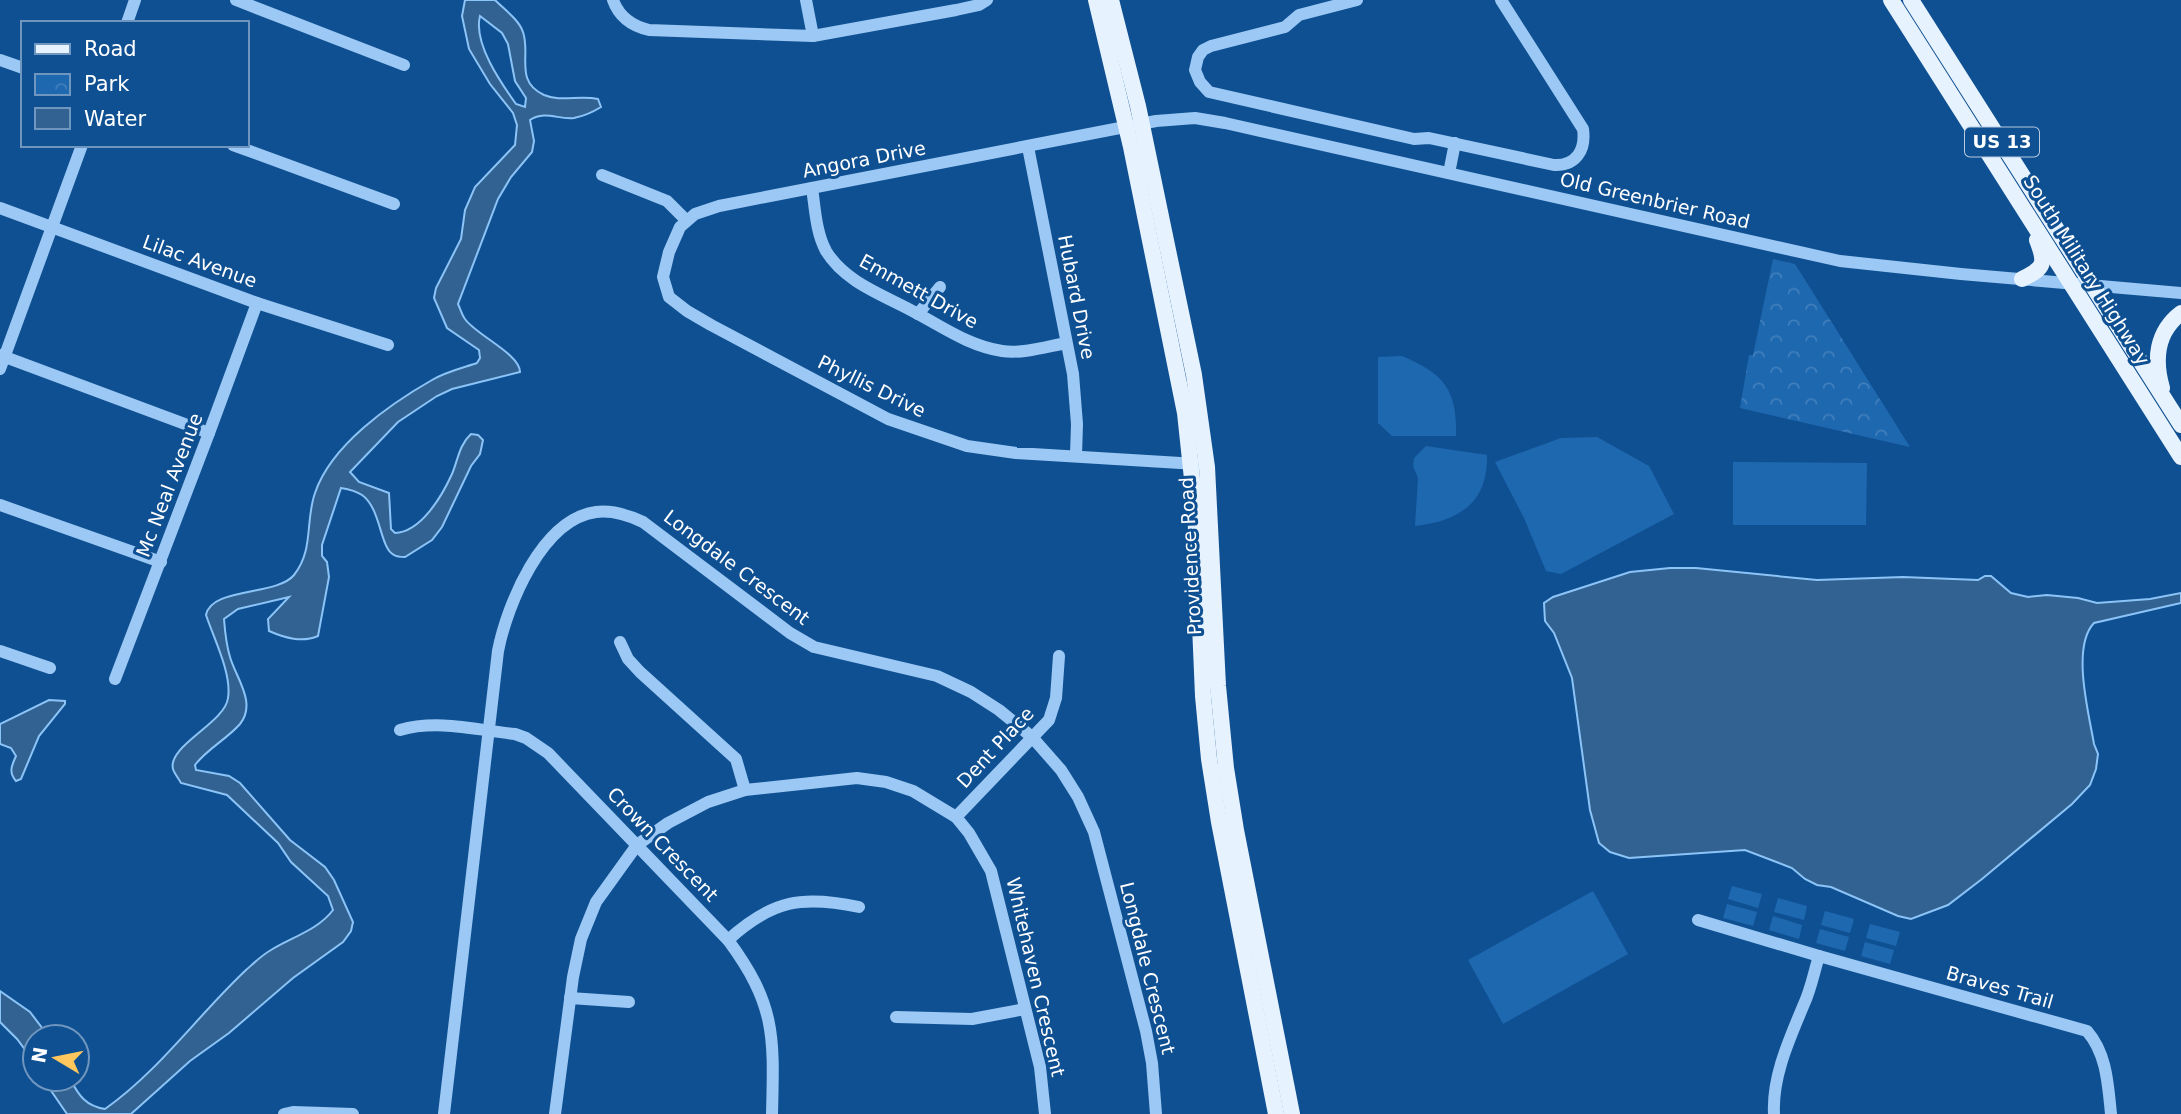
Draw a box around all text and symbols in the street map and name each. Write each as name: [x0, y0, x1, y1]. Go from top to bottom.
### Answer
legend: [21, 21, 248, 147]
text: Road: [84, 37, 137, 61]
text: Park: [84, 72, 130, 96]
text: Water: [84, 107, 146, 131]
road number: US 13: [1965, 127, 2039, 156]
street label: Angora Drive: [801, 136, 927, 182]
street label: Old Greenbrier Road: [1558, 167, 1752, 233]
street label: South Military Highway: [2019, 171, 2155, 369]
street label: Lilac Avenue: [140, 230, 260, 292]
street label: Hubard Drive: [1054, 233, 1100, 361]
street label: Emmett Drive: [856, 249, 982, 333]
street label: Phyllis Drive: [815, 350, 929, 422]
street label: Mc Neal Avenue: [131, 410, 207, 560]
street label: Providence Road: [1175, 476, 1205, 636]
street label: Longdale Crescent: [660, 505, 814, 629]
street label: Dent Place: [952, 702, 1038, 792]
street label: Crown Crescent: [603, 782, 723, 906]
street label: Whitehaven Crescent: [1002, 875, 1070, 1079]
street label: Longdale Crescent: [1116, 880, 1180, 1056]
street label: Braves Trail: [1944, 961, 2056, 1013]
north arrow: [21, 1023, 91, 1093]
text: N: [27, 1045, 51, 1065]

